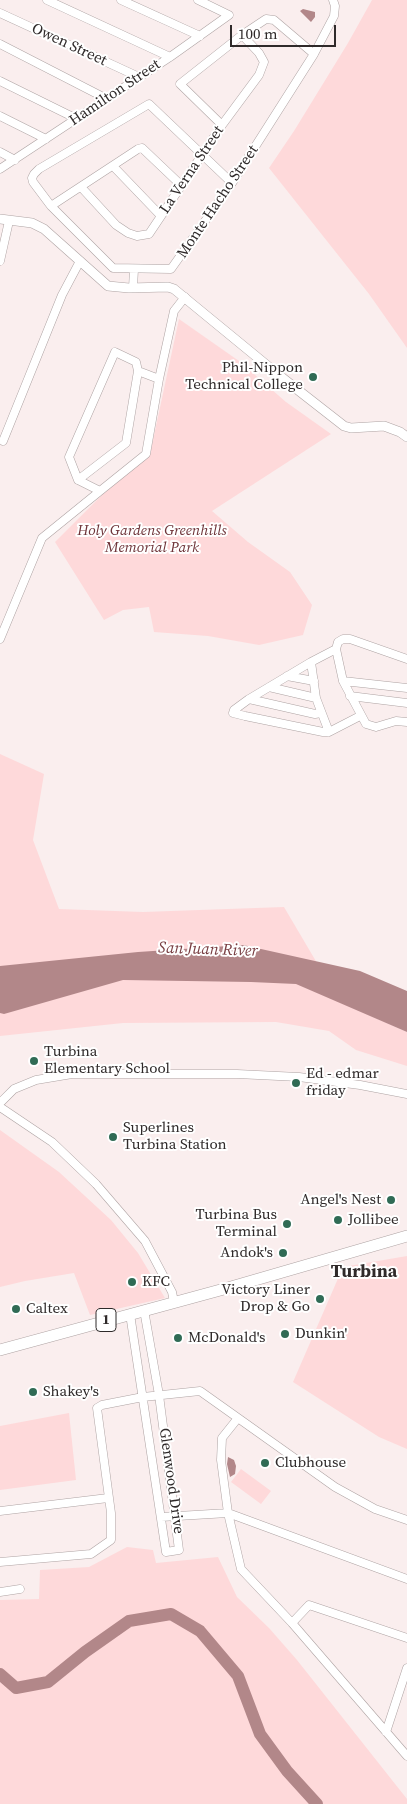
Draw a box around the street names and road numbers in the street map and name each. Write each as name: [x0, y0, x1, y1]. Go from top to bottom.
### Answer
street label: Owen Street: [29, 20, 109, 70]
street label: Hamilton Street: [66, 56, 164, 130]
street label: La Verna Street: [156, 123, 228, 217]
street label: Monte Hacho Street: [174, 142, 262, 262]
road number: 1: [96, 1308, 116, 1332]
street label: Glenwood Drive: [155, 1427, 187, 1535]

